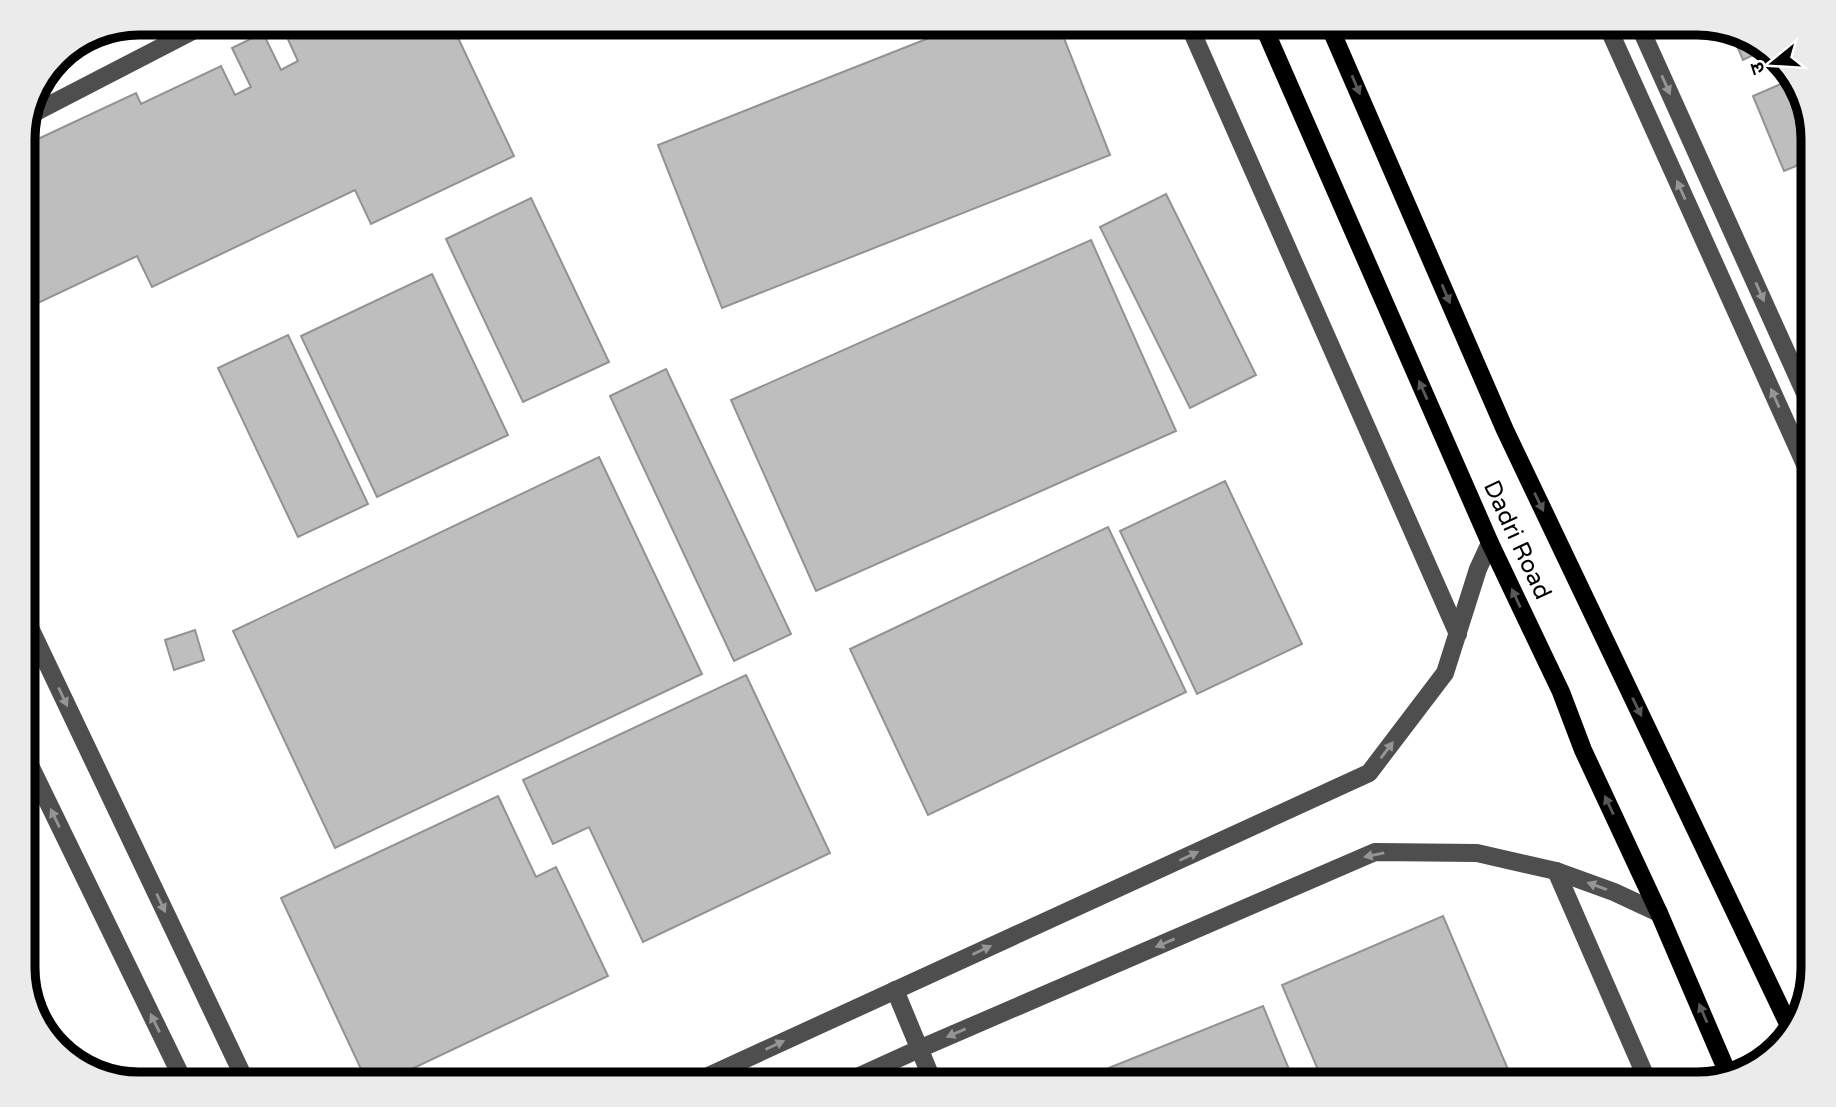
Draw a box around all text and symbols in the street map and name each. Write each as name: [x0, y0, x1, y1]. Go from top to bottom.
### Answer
north arrow: [1738, 28, 1808, 98]
text: उ: [1745, 58, 1770, 77]
one-way arrow: [1350, 75, 1361, 96]
one-way arrow: [1660, 75, 1672, 95]
one-way arrow: [1675, 180, 1687, 200]
one-way arrow: [1755, 282, 1766, 303]
one-way arrow: [1440, 284, 1452, 304]
one-way arrow: [1418, 379, 1429, 400]
one-way arrow: [1769, 387, 1780, 408]
street label: Dadri Road: [1477, 476, 1557, 604]
one-way arrow: [1534, 492, 1545, 512]
one-way arrow: [1511, 588, 1522, 608]
one-way arrow: [57, 687, 69, 707]
one-way arrow: [1632, 697, 1643, 717]
one-way arrow: [1379, 741, 1393, 759]
one-way arrow: [1603, 795, 1614, 816]
one-way arrow: [50, 808, 61, 828]
one-way arrow: [1363, 849, 1385, 860]
one-way arrow: [1178, 850, 1199, 861]
one-way arrow: [1586, 880, 1607, 891]
one-way arrow: [155, 893, 166, 913]
one-way arrow: [1155, 937, 1175, 949]
one-way arrow: [971, 944, 992, 955]
one-way arrow: [1697, 1002, 1708, 1023]
one-way arrow: [149, 1013, 160, 1033]
one-way arrow: [946, 1028, 967, 1039]
one-way arrow: [765, 1039, 785, 1051]

